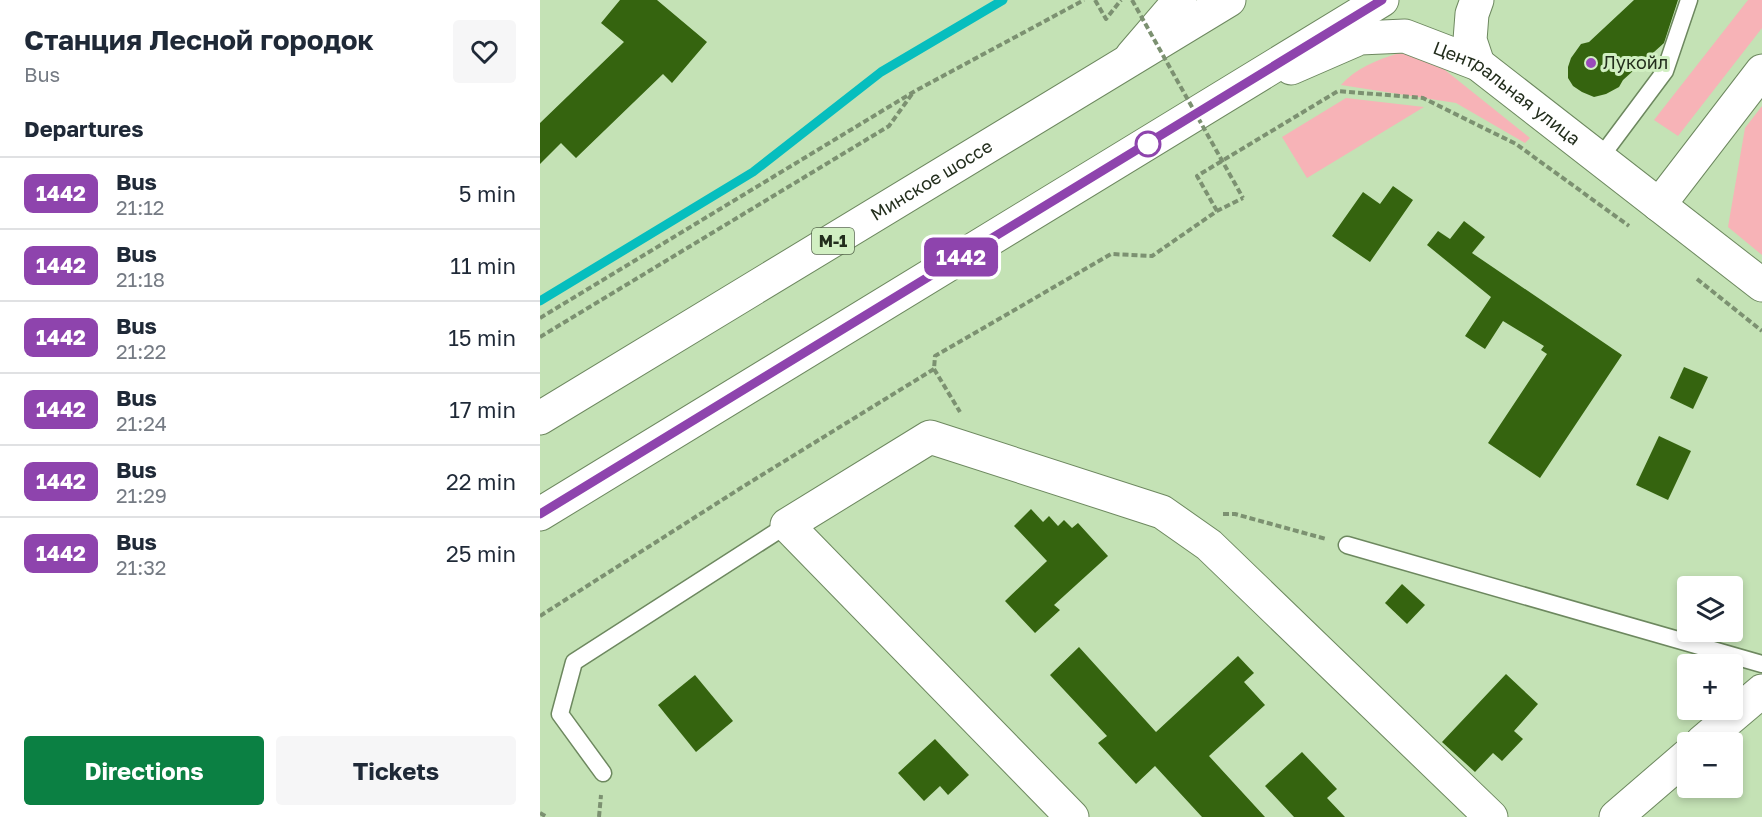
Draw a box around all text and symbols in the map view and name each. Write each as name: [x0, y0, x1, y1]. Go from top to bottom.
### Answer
button: heart: [453, 20, 516, 83]
text: Станция Лесной городок: [24, 23, 374, 56]
street label: Центральная улица: [1430, 36, 1585, 150]
place label: Лукойл: [1603, 51, 1668, 73]
marker: Лукойл: [1584, 56, 1598, 70]
text: Bus: [24, 62, 60, 86]
text: Departures: [24, 115, 143, 142]
unlabelled marker: [1135, 131, 1161, 157]
street label: Минское шоссе: [866, 134, 996, 225]
text: Bus: [116, 168, 157, 195]
text: 1442: [36, 180, 86, 206]
text: 5 min: [459, 180, 516, 207]
text: 21:12: [116, 195, 164, 219]
road number: М-1: [812, 228, 854, 254]
line badge: 1442: [919, 238, 1003, 276]
text: Bus: [116, 240, 157, 267]
text: 1442: [936, 244, 986, 270]
text: 1442: [36, 252, 86, 278]
text: 11 min: [450, 252, 516, 279]
text: 21:18: [116, 267, 165, 291]
text: Bus: [116, 312, 157, 339]
text: 1442: [36, 324, 86, 350]
text: 15 min: [448, 324, 516, 351]
text: 21:22: [116, 339, 166, 363]
text: Bus: [116, 384, 157, 411]
text: 1442: [36, 396, 86, 422]
text: 17 min: [449, 396, 516, 423]
text: 21:24: [116, 411, 167, 435]
text: Bus: [116, 456, 157, 483]
text: 1442: [36, 468, 86, 494]
text: 22 min: [446, 468, 516, 495]
text: 21:29: [116, 483, 167, 507]
text: Bus: [116, 528, 157, 555]
text: 1442: [36, 540, 86, 566]
text: 25 min: [446, 540, 516, 567]
text: 21:32: [116, 555, 166, 579]
map controls: [1677, 576, 1743, 798]
button: layers: [1677, 576, 1743, 642]
button: +: [1677, 654, 1743, 720]
button: −: [1677, 732, 1743, 798]
button: Directions: [24, 736, 264, 805]
button: Tickets: [276, 736, 516, 805]

